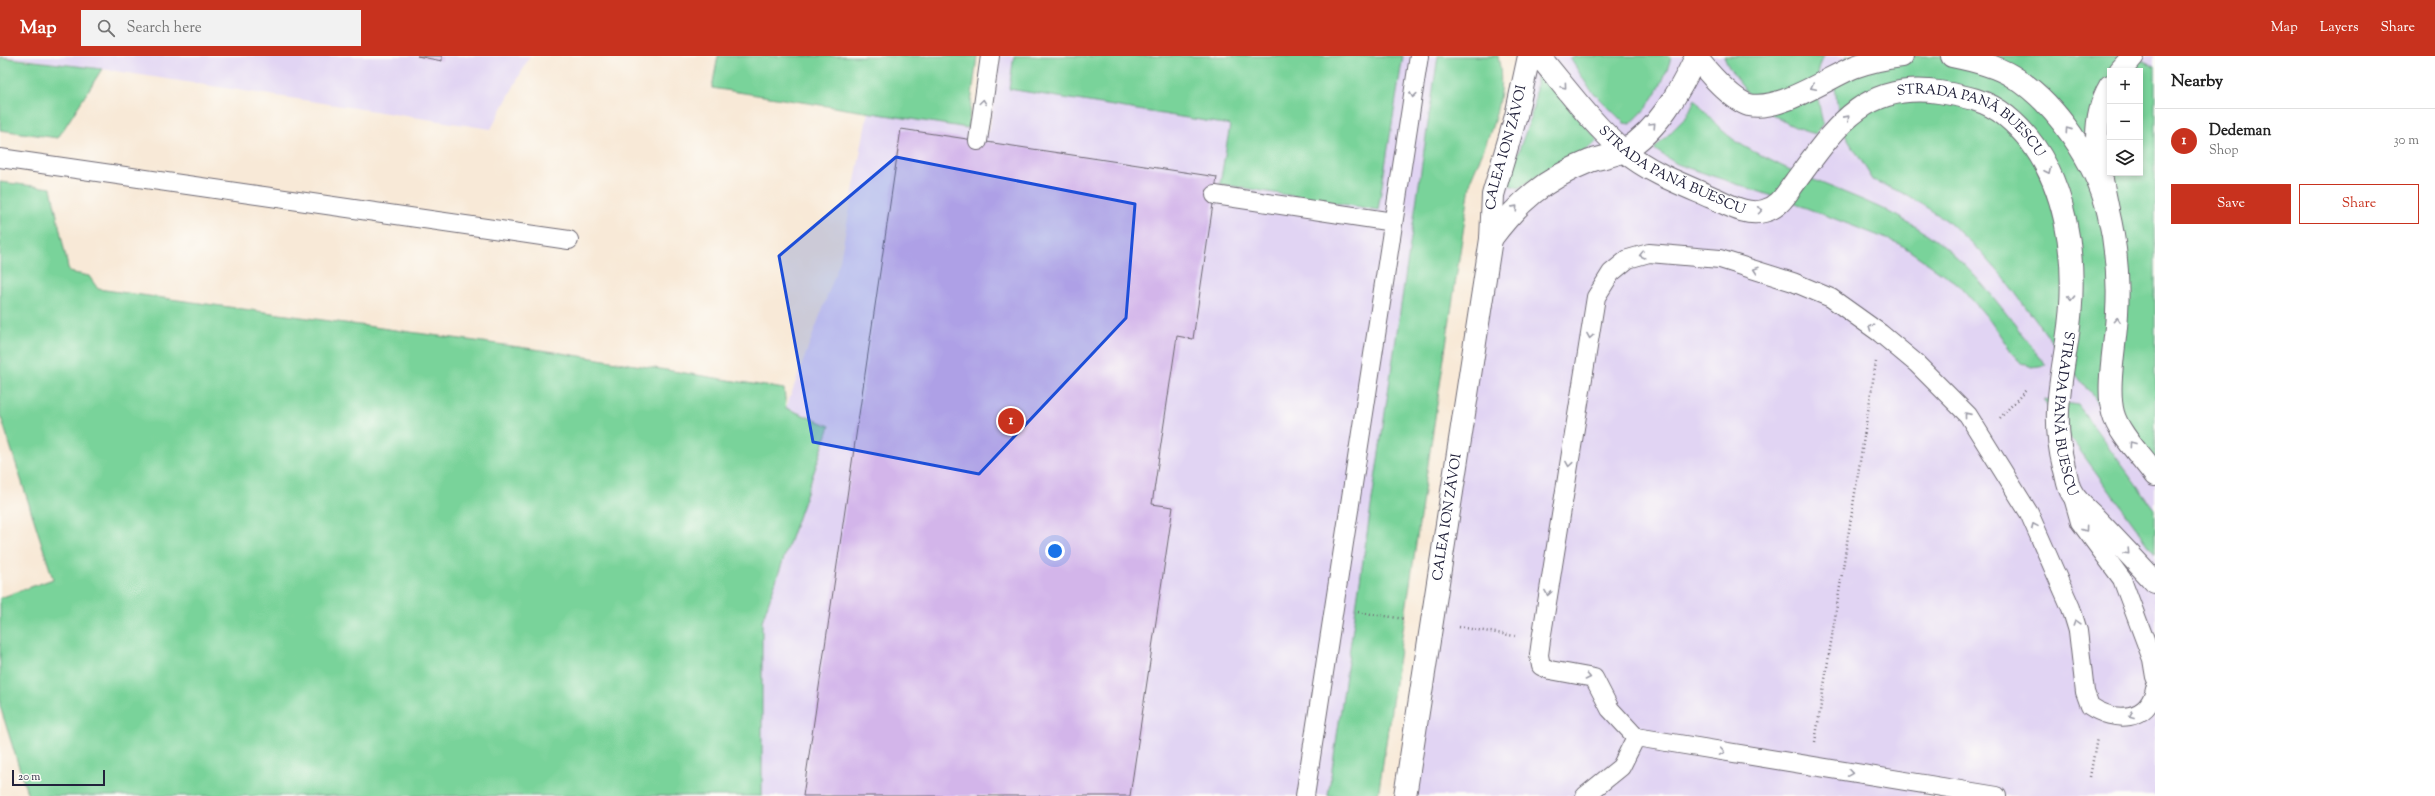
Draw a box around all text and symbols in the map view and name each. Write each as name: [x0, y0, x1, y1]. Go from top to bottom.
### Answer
search box: [81, 10, 361, 46]
text: Map: [20, 15, 57, 42]
icon: search: [95, 17, 117, 39]
text: Search here: [127, 18, 202, 39]
text: Map: [2271, 18, 2298, 38]
text: Layers: [2320, 18, 2358, 38]
text: Share: [2380, 18, 2415, 38]
map controls: [2107, 68, 2143, 176]
button: +: [2107, 68, 2143, 104]
text: Nearby: [2171, 70, 2223, 94]
street label: STRADA PANĂ BUESCU: [1895, 80, 2049, 162]
one-way arrow: [1560, 81, 1567, 88]
one-way arrow: [1809, 82, 1817, 90]
street label: CALEA ION ZĂVOI: [1482, 83, 1533, 210]
one-way arrow: [1409, 91, 1418, 98]
one-way arrow: [978, 99, 987, 105]
button: −: [2107, 104, 2143, 140]
one-way arrow: [1842, 116, 1849, 123]
text: Dedeman: [2209, 121, 2271, 142]
street label: STRADA PANĂ BUESCU: [1593, 122, 1748, 221]
one-way arrow: [1648, 122, 1655, 129]
one-way arrow: [2065, 127, 2073, 134]
text: 1: [2182, 132, 2186, 150]
text: 30 m: [2393, 132, 2419, 150]
button: layers: [2107, 140, 2143, 176]
text: Shop: [2209, 142, 2238, 160]
one-way arrow: [2043, 167, 2051, 175]
button: Save: [2171, 184, 2291, 224]
button: Share: [2299, 184, 2419, 224]
one-way arrow: [1510, 205, 1517, 213]
one-way arrow: [1757, 206, 1763, 215]
one-way arrow: [1638, 251, 1645, 259]
one-way arrow: [1753, 266, 1760, 275]
one-way arrow: [2067, 295, 2076, 301]
one-way arrow: [2112, 317, 2121, 323]
one-way arrow: [1869, 325, 1876, 332]
street label: STRADA PANĂ BUESCU: [2048, 330, 2082, 501]
one-way arrow: [1586, 333, 1595, 339]
pin: 1: [998, 406, 1024, 436]
one-way arrow: [1964, 412, 1971, 420]
one-way arrow: [2130, 441, 2137, 448]
street label: CALEA ION ZĂVOI: [1428, 452, 1468, 582]
one-way arrow: [1565, 461, 1574, 467]
one-way arrow: [2031, 523, 2039, 530]
one-way arrow: [2080, 525, 2088, 532]
your location: [1045, 541, 1065, 561]
one-way arrow: [2122, 547, 2130, 555]
one-way arrow: [1544, 589, 1553, 596]
one-way arrow: [2072, 619, 2081, 626]
one-way arrow: [1585, 672, 1591, 681]
one-way arrow: [2128, 711, 2135, 719]
one-way arrow: [1719, 747, 1725, 755]
scale bar: [12, 768, 105, 787]
one-way arrow: [1847, 768, 1853, 777]
text: 20 m: [18, 769, 40, 785]

